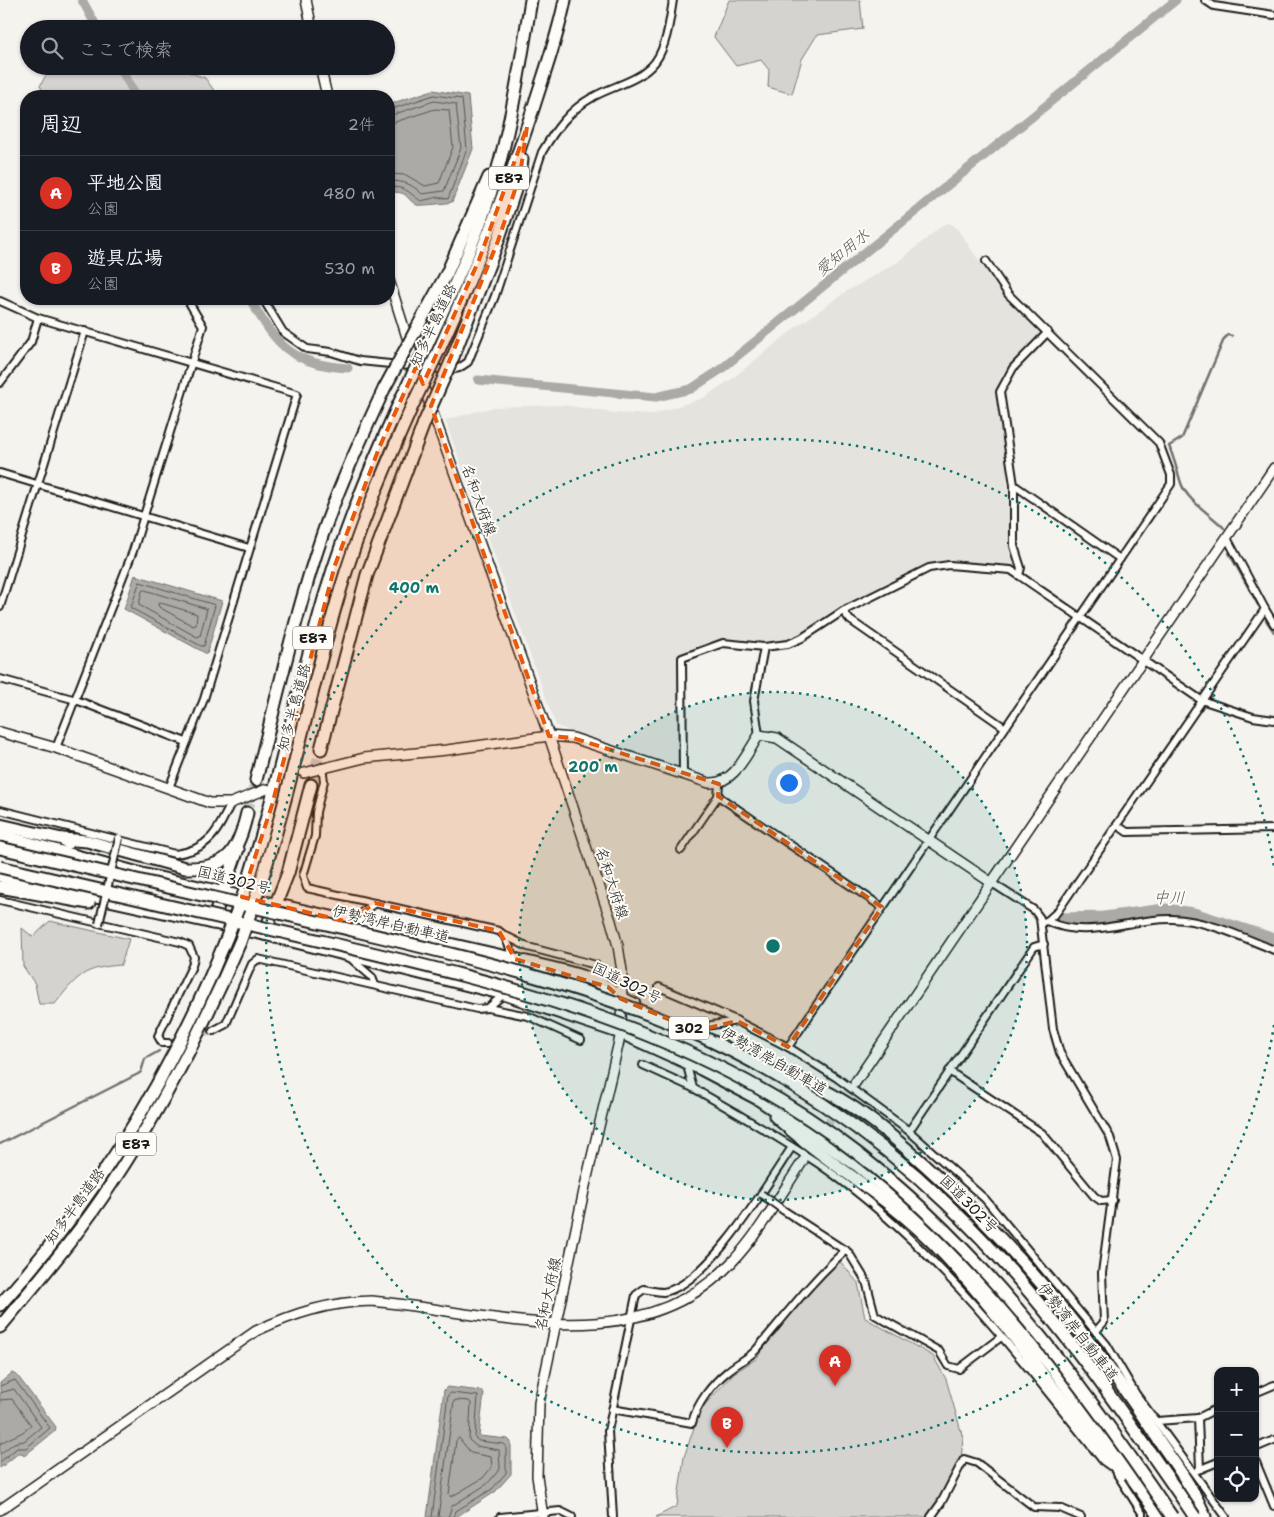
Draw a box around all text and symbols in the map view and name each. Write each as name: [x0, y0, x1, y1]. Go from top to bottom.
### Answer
search box: [20, 20, 395, 75]
icon: search: [38, 34, 66, 62]
text: ここで検索: [78, 37, 173, 62]
text: 周辺: [40, 110, 82, 138]
text: 2件: [348, 114, 375, 135]
road number: E87: [489, 167, 529, 190]
text: 平地公園: [87, 170, 163, 195]
text: A: [50, 183, 62, 204]
text: 480 m: [323, 183, 375, 204]
text: 公園: [87, 198, 119, 219]
water label: 愛知用水: [811, 224, 874, 281]
text: 遊具広場: [87, 245, 163, 270]
text: B: [51, 258, 61, 279]
text: 530 m: [325, 258, 375, 279]
text: 公園: [87, 273, 119, 294]
street label: 知多半島道路: [405, 280, 461, 370]
street label: 名和大府線: [457, 461, 501, 539]
text: 400 m: [389, 578, 439, 598]
road number: E87: [293, 626, 333, 650]
street label: 知多半島道路: [273, 661, 315, 753]
text: 200 m: [568, 757, 618, 777]
your location: [776, 770, 802, 796]
street label: 名和大府線: [591, 844, 633, 922]
street label: 国道302号: [195, 861, 273, 899]
water label: 中川: [1153, 887, 1185, 908]
street label: 伊勢湾岸自動車道: [330, 901, 452, 947]
centre of rings: [764, 937, 782, 955]
street label: 国道302号: [589, 958, 665, 1008]
road number: 302: [669, 1016, 709, 1040]
street label: 伊勢湾岸自動車道: [717, 1022, 831, 1100]
road number: E87: [116, 1132, 156, 1156]
street label: 知多半島道路: [40, 1164, 110, 1248]
street label: 国道302号: [935, 1170, 1003, 1238]
street label: 名和大府線: [530, 1255, 566, 1333]
street label: 伊勢湾岸自動車道: [1033, 1279, 1123, 1385]
pin: A: [819, 1345, 851, 1386]
map controls: [1214, 1367, 1259, 1502]
button: +: [1214, 1367, 1259, 1412]
pin: B: [711, 1407, 743, 1448]
button: −: [1214, 1412, 1259, 1457]
button: locate: [1214, 1457, 1259, 1502]

